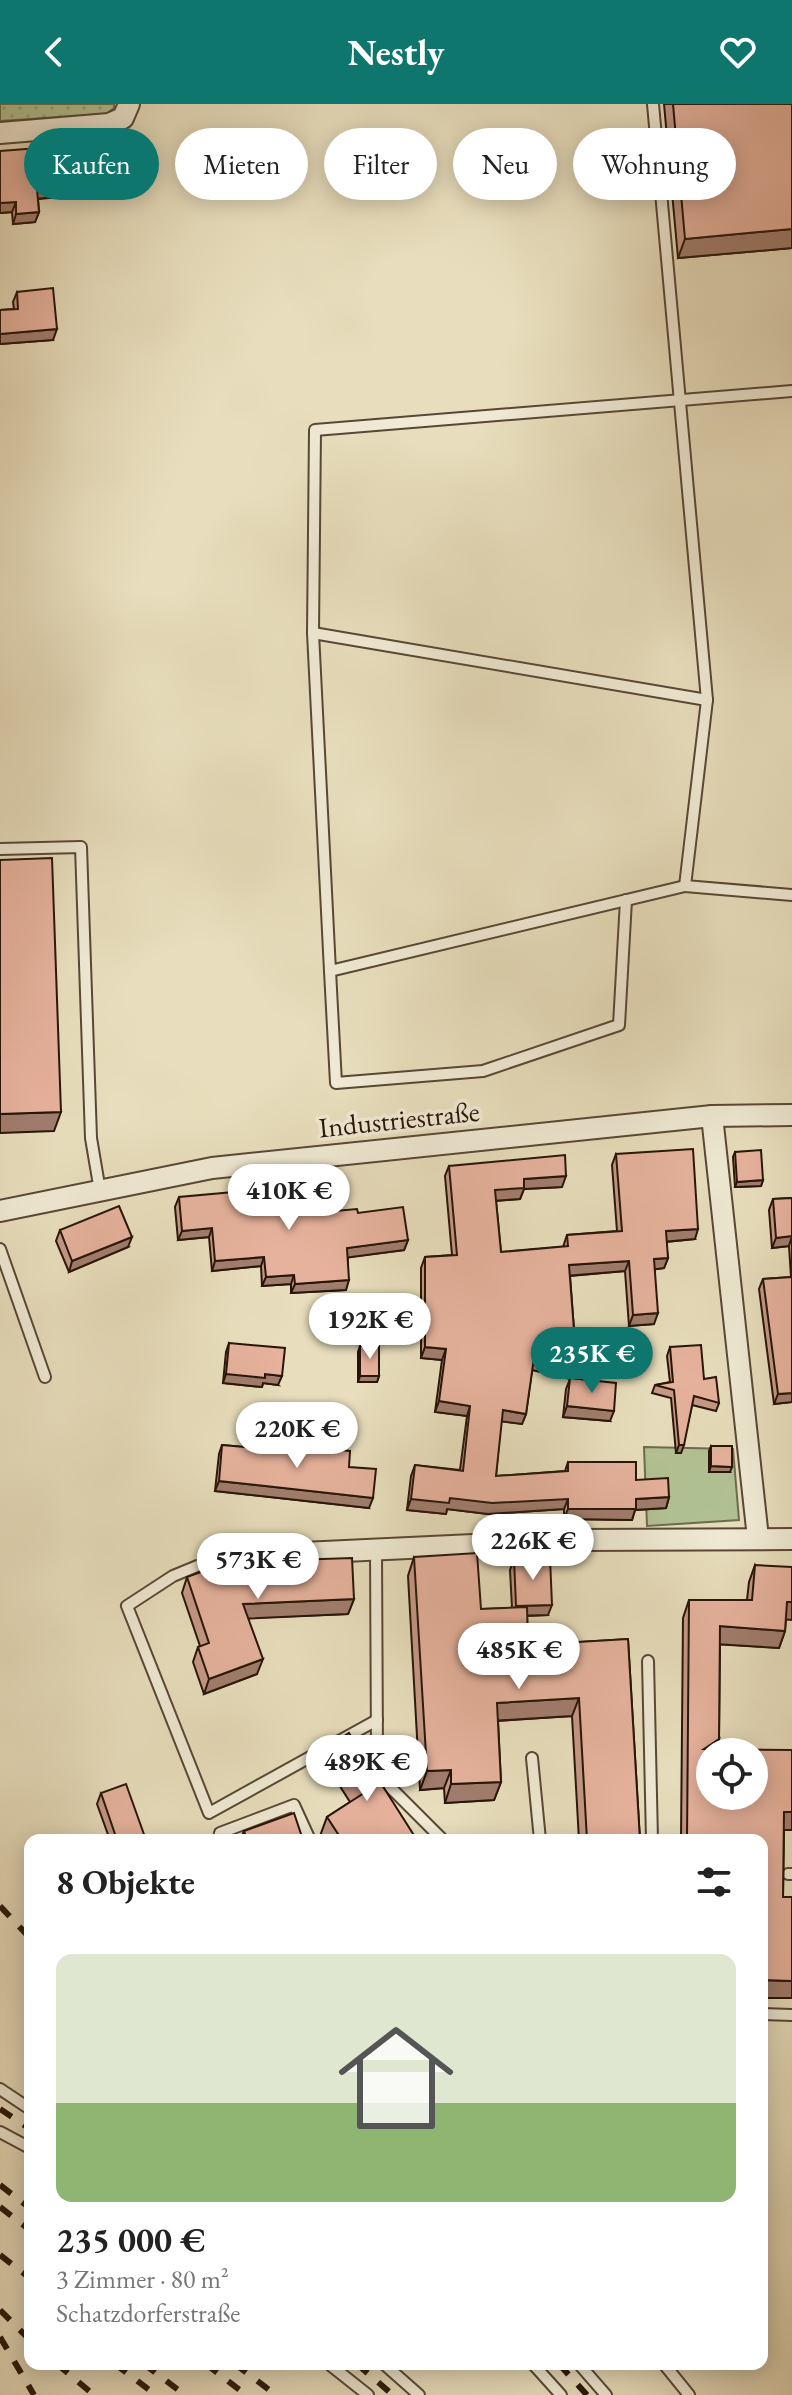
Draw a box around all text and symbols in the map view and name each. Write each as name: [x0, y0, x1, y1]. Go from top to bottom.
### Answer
text: Nestly: [348, 29, 444, 76]
icon: back: [32, 30, 76, 74]
icon: heart: [716, 30, 760, 74]
chip: Kaufen: [24, 128, 159, 200]
chip: Mieten: [175, 128, 308, 200]
chip: Filter: [324, 128, 437, 200]
chip: Neu: [453, 128, 557, 200]
chip: Wohnung: [573, 128, 736, 200]
street label: Industriestraße: [317, 1093, 481, 1145]
pin: 410K €: [224, 1164, 354, 1232]
text: 410K €: [246, 1173, 332, 1207]
pin: 192K €: [305, 1293, 435, 1361]
text: 192K €: [327, 1302, 413, 1336]
pin: 235K €: [527, 1327, 657, 1395]
text: 235K €: [549, 1336, 635, 1370]
pin: 220K €: [232, 1402, 362, 1470]
text: 220K €: [254, 1411, 340, 1445]
pin: 226K €: [468, 1514, 598, 1582]
text: 226K €: [490, 1523, 576, 1557]
pin: 573K €: [193, 1533, 323, 1601]
text: 573K €: [215, 1542, 301, 1576]
pin: 485K €: [454, 1623, 584, 1691]
text: 485K €: [476, 1632, 562, 1666]
pin: 489K €: [302, 1735, 432, 1803]
map controls: [696, 1738, 768, 1810]
button: locate: [696, 1738, 768, 1810]
text: 489K €: [324, 1744, 410, 1778]
text: 8 Objekte: [56, 1860, 195, 1904]
icon: filters: [692, 1860, 736, 1904]
icon: home: [324, 2006, 468, 2150]
text: 235 000 €: [56, 2218, 205, 2262]
text: 3 Zimmer · 80 m²: [56, 2262, 229, 2296]
text: Schatzdorferstraße: [56, 2296, 240, 2330]

